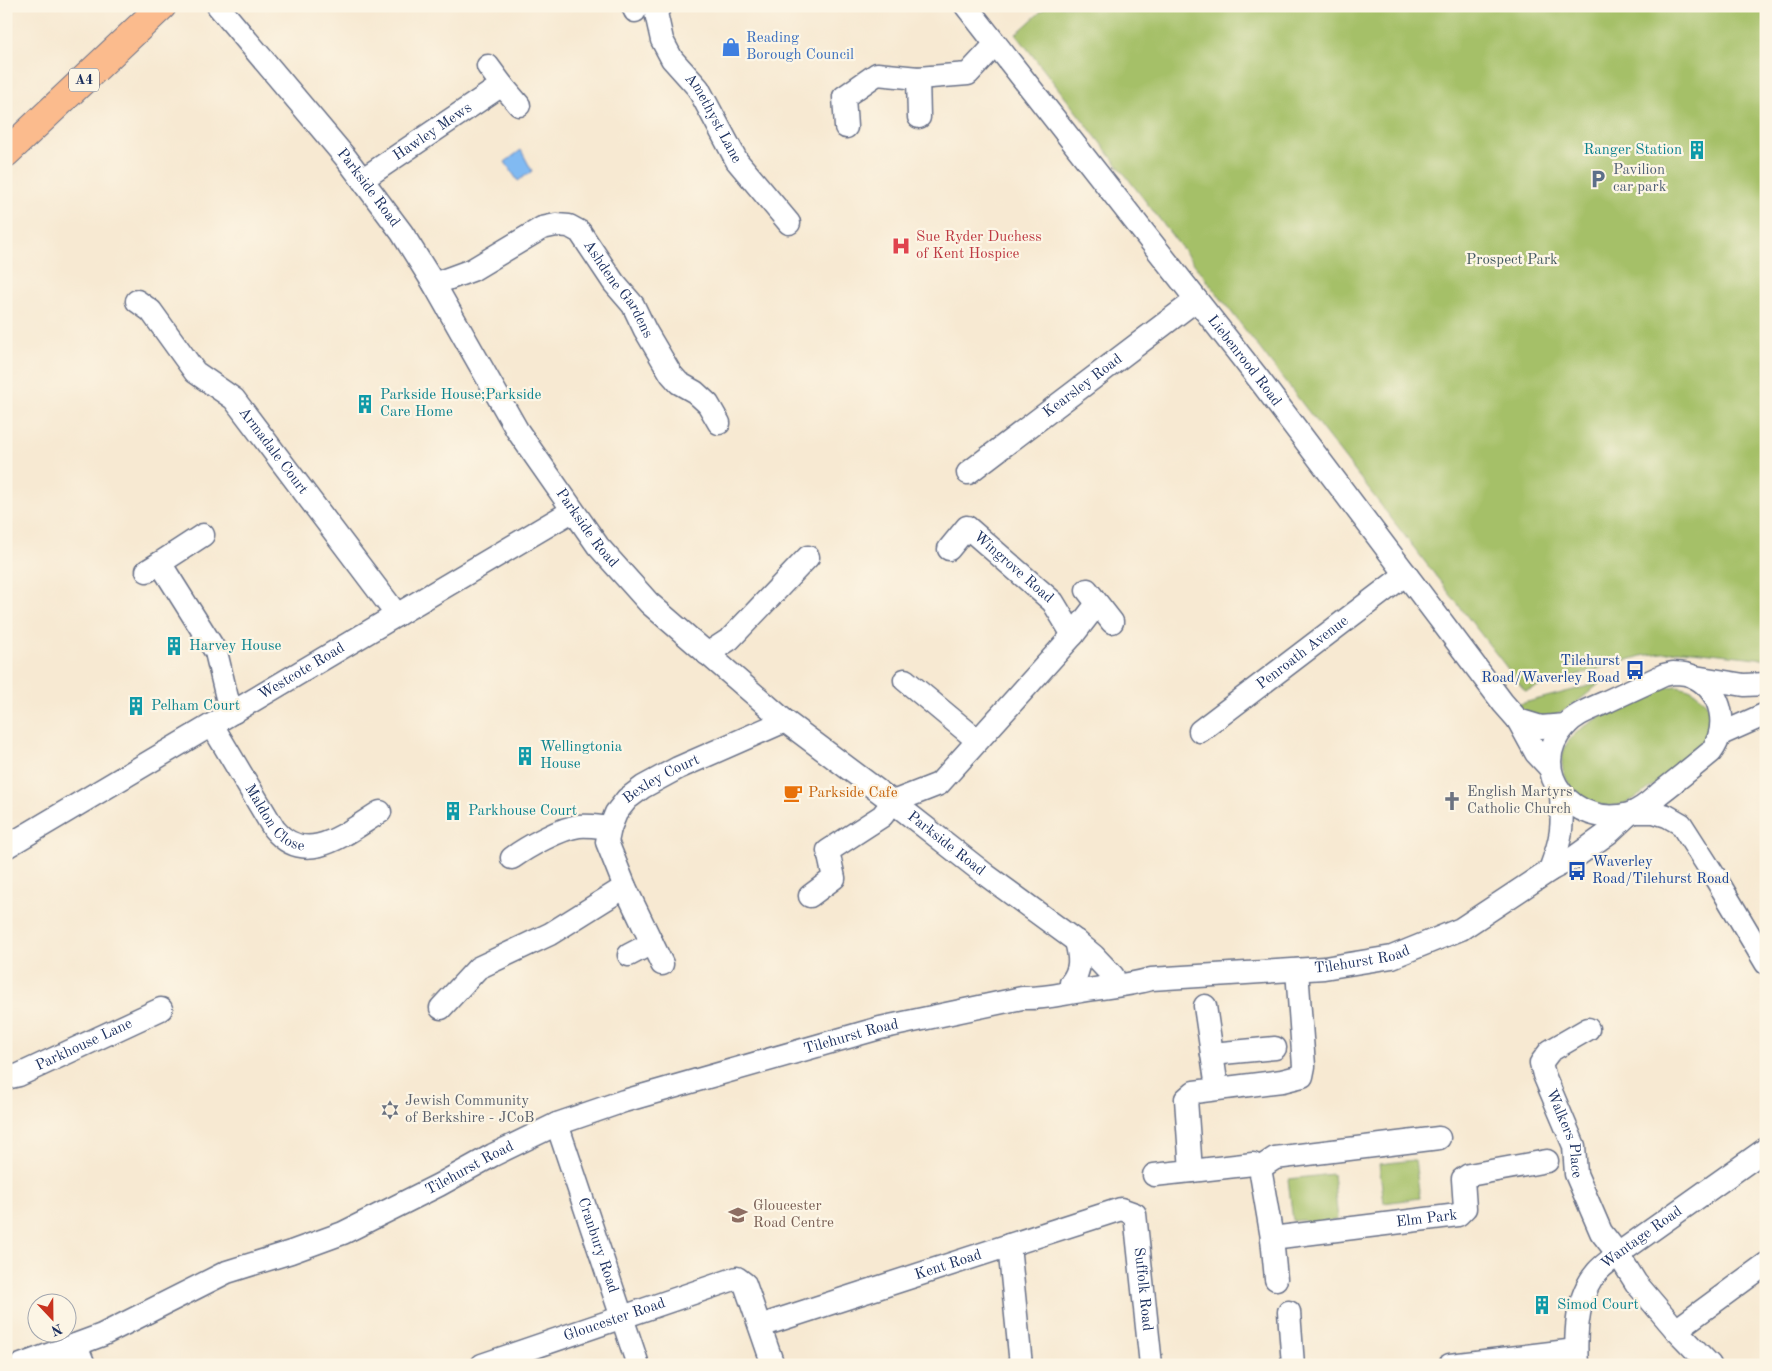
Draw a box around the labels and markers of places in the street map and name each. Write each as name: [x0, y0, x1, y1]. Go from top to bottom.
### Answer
place label: Reading Borough Council: [746, 31, 854, 63]
shop icon: Reading Borough Council: [720, 36, 742, 58]
building icon: Ranger Station: [1686, 139, 1708, 161]
place label: Ranger Station: [1584, 143, 1682, 158]
place label: Pavilion car park: [1613, 163, 1667, 195]
parking icon: Pavilion car park: [1587, 168, 1609, 190]
place label: Sue Ryder Duchess of Kent Hospice: [916, 230, 1042, 262]
hospital icon: Sue Ryder Duchess of Kent Hospice: [890, 235, 912, 257]
place label: Parkside House;Parkside Care Home: [380, 388, 542, 420]
building icon: Parkside House;Parkside Care Home: [354, 393, 376, 415]
building icon: Harvey House: [163, 635, 185, 657]
place label: Harvey House: [189, 639, 281, 654]
place label: Tilehurst Road/Waverley Road: [1481, 654, 1620, 686]
bus stop icon: Tilehurst Road/Waverley Road: [1624, 659, 1646, 681]
building icon: Pelham Court: [125, 695, 147, 717]
place label: Pelham Court: [151, 699, 240, 714]
place label: Wellingtonia House: [540, 740, 623, 772]
building icon: Wellingtonia House: [514, 745, 536, 767]
cafe icon: Parkside Cafe: [782, 782, 804, 804]
place label: English Martyrs Catholic Church: [1467, 785, 1573, 817]
place label: Parkside Cafe: [808, 786, 898, 801]
church icon: English Martyrs Catholic Church: [1441, 790, 1463, 812]
building icon: Parkhouse Court: [442, 800, 464, 822]
place label: Parkhouse Court: [468, 804, 577, 819]
place label: Waverley Road/Tilehurst Road: [1592, 855, 1730, 887]
bus stop icon: Waverley Road/Tilehurst Road: [1566, 860, 1588, 882]
place label: Jewish Community of Berkshire - JCoB: [405, 1094, 534, 1126]
synagogue icon: Jewish Community of Berkshire - JCoB: [379, 1099, 401, 1121]
place label: Gloucester Road Centre: [753, 1199, 834, 1231]
school or university icon: Gloucester Road Centre: [727, 1204, 749, 1226]
building icon: Simod Court: [1531, 1294, 1553, 1316]
place label: Simod Court: [1557, 1298, 1639, 1313]

